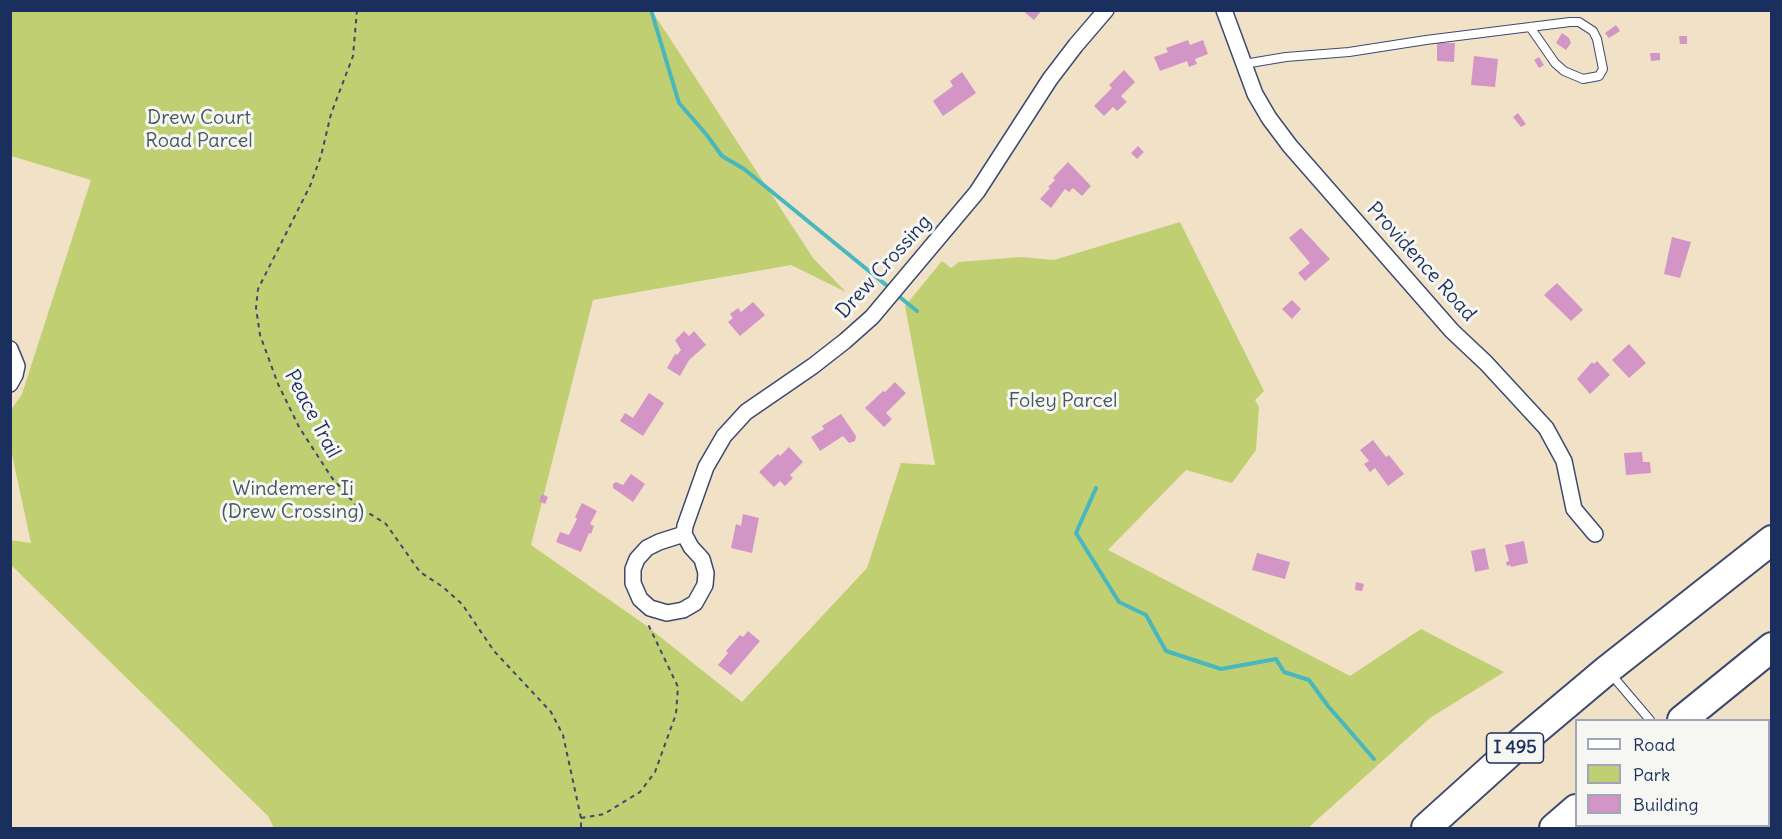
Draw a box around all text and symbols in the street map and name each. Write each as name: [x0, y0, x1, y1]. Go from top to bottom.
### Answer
park label: Drew Court Road Parcel: [145, 106, 253, 153]
street label: Providence Road: [1361, 198, 1481, 326]
street label: Drew Crossing: [831, 210, 937, 324]
street label: Peace Trail: [279, 366, 345, 462]
park label: Foley Parcel: [1008, 389, 1118, 413]
park label: Windemere Ii (Drew Crossing): [222, 477, 364, 524]
legend: [1575, 719, 1770, 827]
road number: I 495: [1486, 733, 1544, 763]
text: Road: [1633, 733, 1675, 756]
text: Park: [1633, 763, 1670, 786]
text: Building: [1633, 793, 1698, 816]

